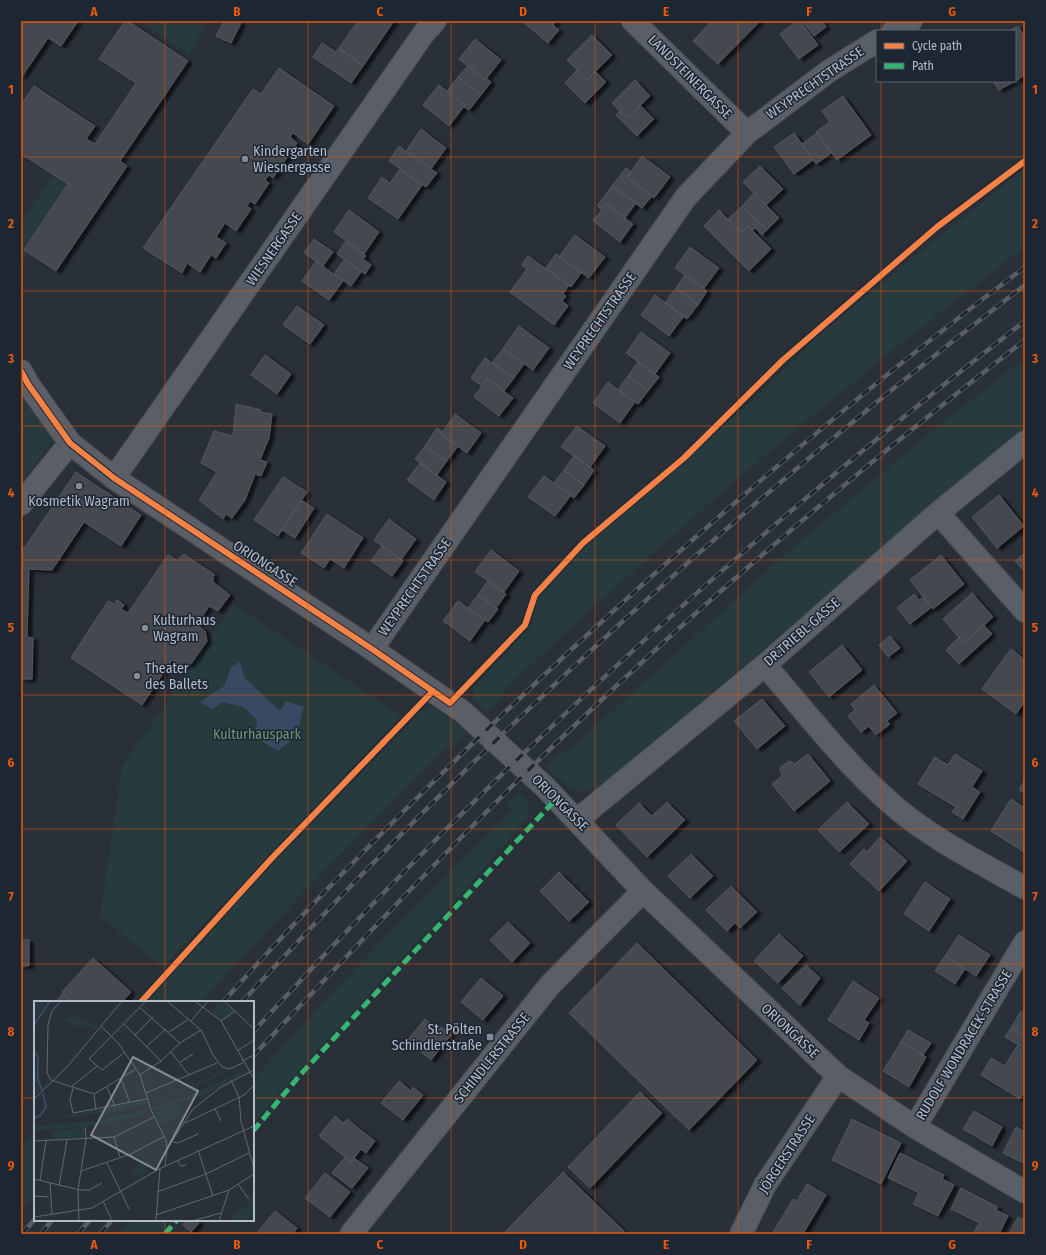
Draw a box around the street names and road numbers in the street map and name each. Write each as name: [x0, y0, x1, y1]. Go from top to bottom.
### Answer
street label: LANDSTEINERGASSE: [644, 31, 736, 123]
street label: WEYPRECHTSTRASSE: [763, 43, 868, 123]
street label: WIESNERGASSE: [242, 209, 306, 289]
street label: WEYPRECHTSTRASSE: [560, 268, 640, 373]
street label: WEYPRECHTSTRASSE: [375, 534, 455, 639]
street label: ORIONGASSE: [230, 537, 301, 591]
street label: DR.TRIEBL-GASSE: [760, 594, 844, 670]
street label: ORIONGASSE: [528, 771, 592, 835]
street label: RUDOLF WONDRACEK-STRASSE: [912, 966, 1016, 1123]
street label: ORIONGASSE: [757, 1000, 823, 1062]
street label: SCHINDLERSTRASSE: [450, 1009, 534, 1107]
street label: JÖRGERSTRASSE: [754, 1110, 819, 1197]

